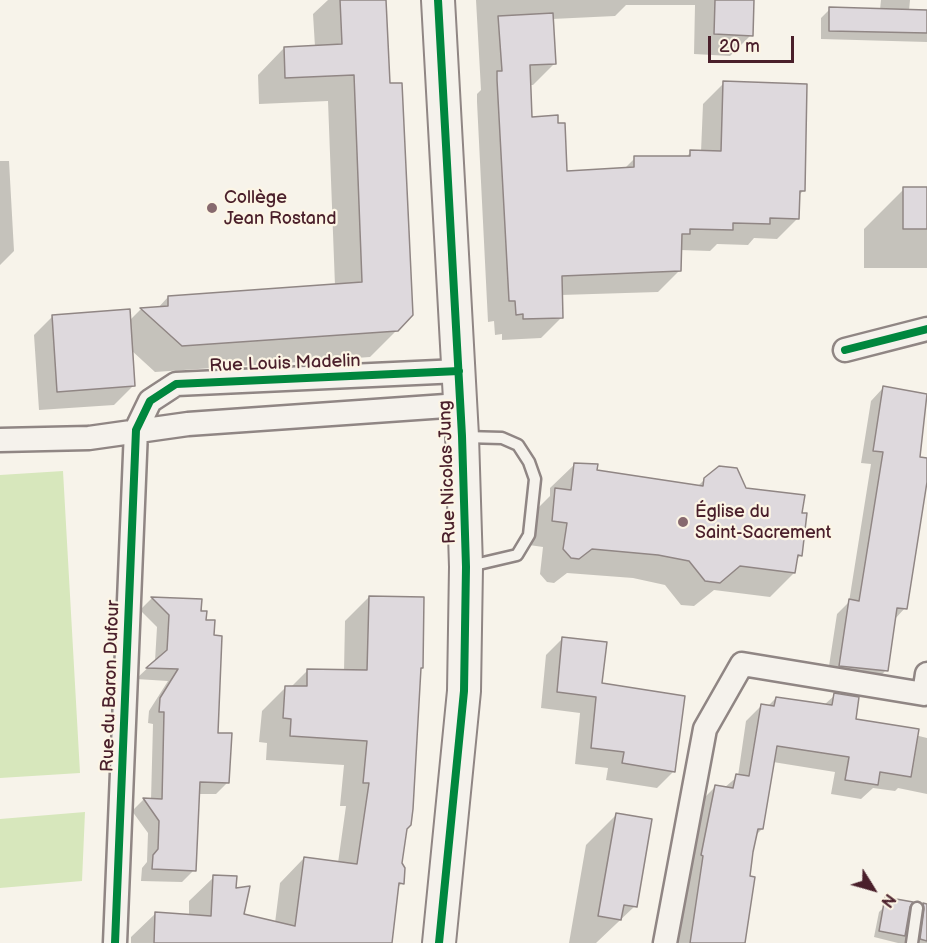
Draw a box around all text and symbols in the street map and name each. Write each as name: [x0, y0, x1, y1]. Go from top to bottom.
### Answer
scale bar: [711, 24, 796, 62]
text: 20 m: [719, 36, 760, 57]
place label: Collège Jean Rostand: [224, 187, 336, 230]
marker: Collège Jean Rostand: [205, 201, 219, 215]
street label: Rue Louis Madelin: [209, 351, 361, 377]
street label: Rue Nicolas Jung: [435, 400, 461, 544]
place label: Église du Saint-Sacrement: [695, 501, 831, 544]
marker: Église du Saint-Sacrement: [676, 515, 690, 529]
street label: Rue du Baron Dufour: [97, 600, 125, 772]
north arrow: [843, 859, 903, 919]
text: N: [877, 890, 899, 911]

